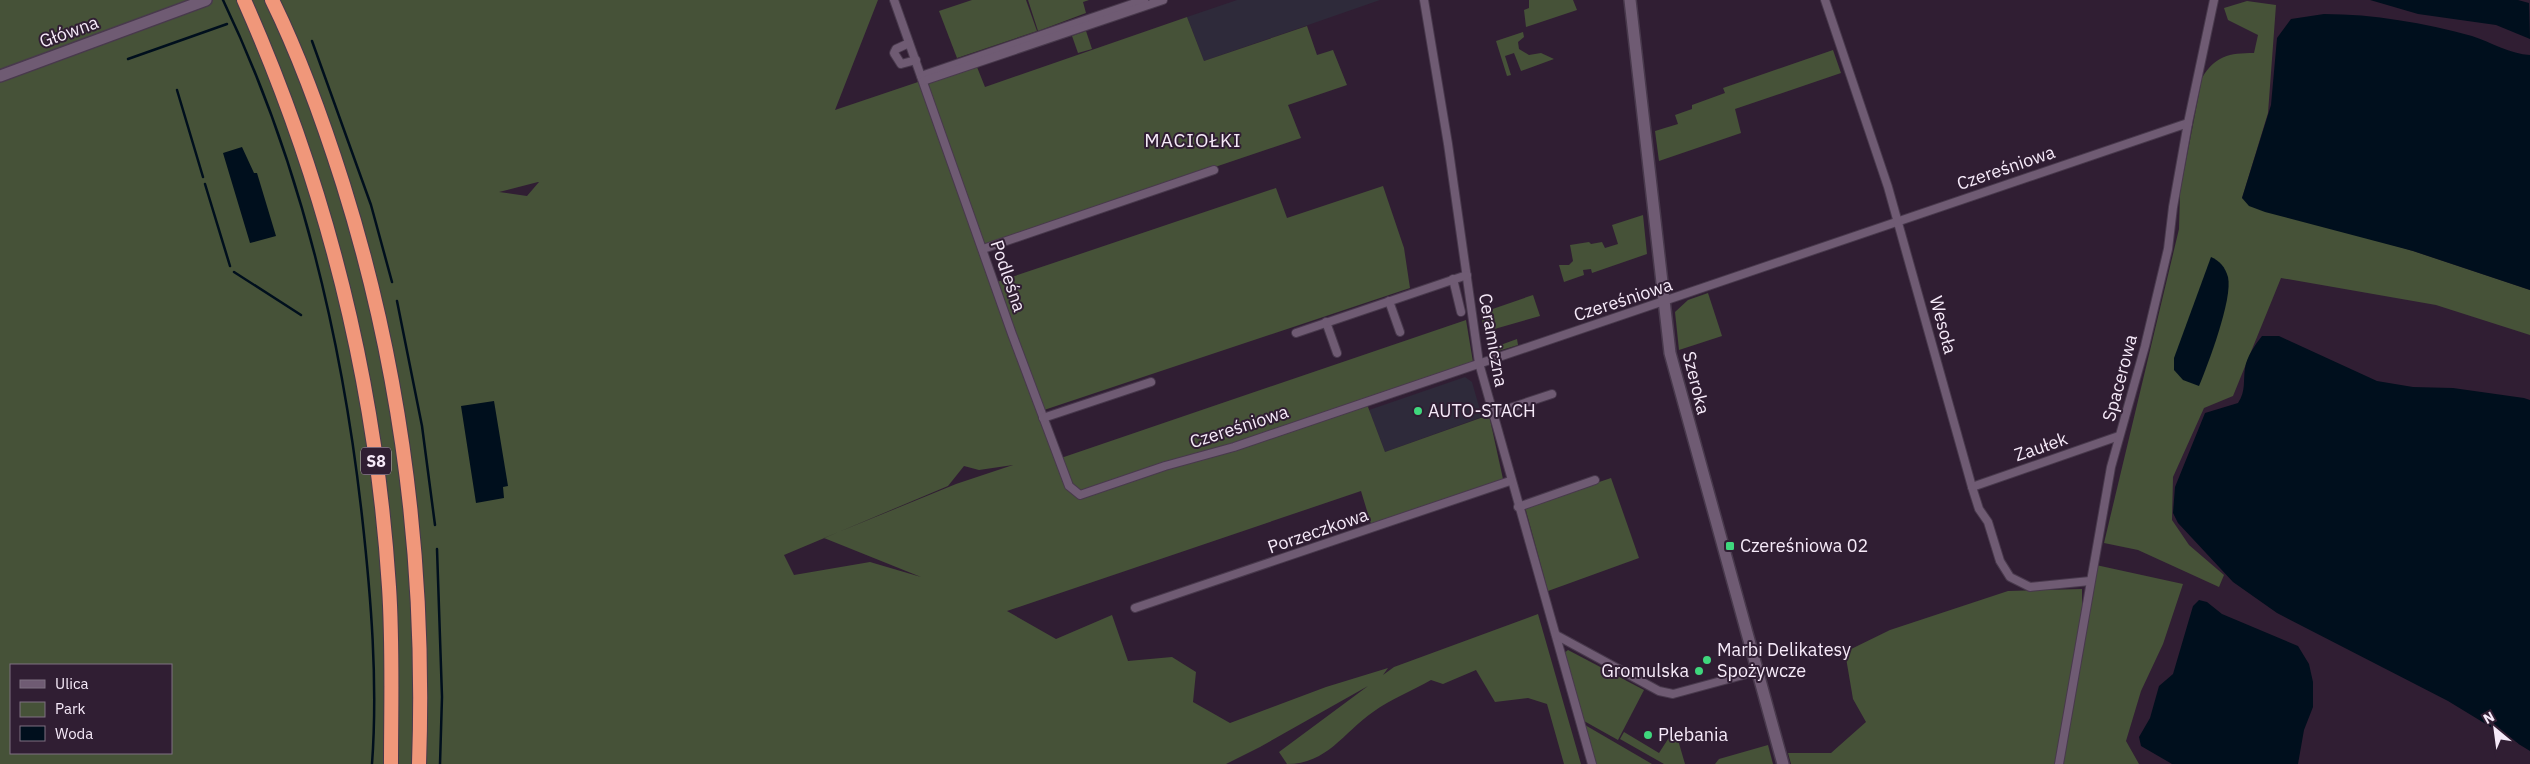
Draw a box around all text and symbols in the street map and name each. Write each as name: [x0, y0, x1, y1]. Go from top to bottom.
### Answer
street label: Główna: [36, 10, 102, 53]
district label: MACIOŁKI: [1144, 128, 1242, 152]
street label: Czereśniowa: [1954, 140, 2058, 195]
street label: Podleśna: [985, 237, 1032, 315]
street label: Czereśniowa: [1571, 273, 1675, 326]
street label: Ceramiczna: [1474, 291, 1513, 389]
street label: Wesoła: [1925, 293, 1962, 357]
street label: Spacerowa: [2097, 331, 2142, 424]
street label: Szeroka: [1678, 349, 1715, 417]
place label: AUTO-STACH: [1428, 399, 1536, 422]
street label: Czereśniowa: [1187, 400, 1291, 453]
marker: AUTO-STACH: [1412, 405, 1424, 417]
street label: Zaułek: [2011, 427, 2071, 466]
road number: S8: [361, 448, 391, 474]
street label: Porzeczkowa: [1264, 502, 1372, 559]
place label: Czereśniowa 02: [1740, 534, 1868, 557]
marker: Czereśniowa 02: [1724, 540, 1736, 552]
place label: Marbi Delikatesy Spożywcze: [1717, 638, 1851, 682]
marker: Marbi Delikatesy Spożywcze: [1701, 654, 1713, 666]
place label: Gromulska: [1601, 659, 1689, 682]
legend: [10, 664, 172, 754]
marker: Gromulska: [1693, 665, 1705, 677]
text: Ulica: [55, 674, 89, 693]
text: Park: [55, 699, 85, 718]
north arrow: [2470, 704, 2520, 754]
text: N: [2480, 707, 2497, 728]
place label: Plebania: [1658, 723, 1728, 746]
text: Woda: [55, 724, 93, 743]
marker: Plebania: [1642, 729, 1654, 741]

